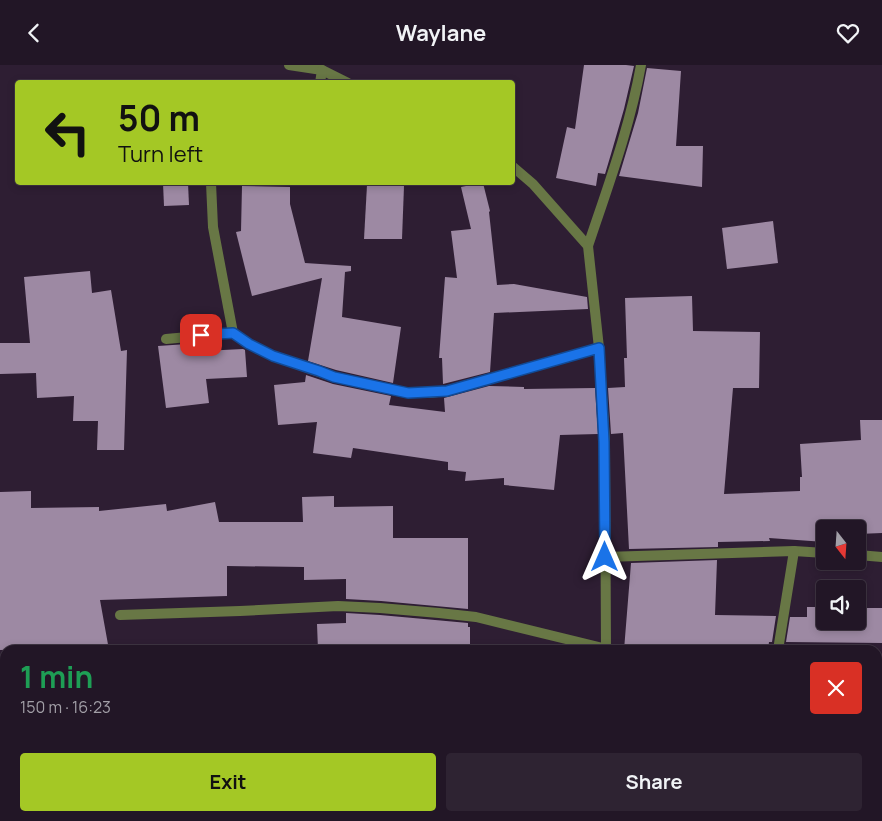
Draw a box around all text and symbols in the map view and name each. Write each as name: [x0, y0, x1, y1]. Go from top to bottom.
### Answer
text: Waylane: [396, 18, 486, 48]
icon: back: [20, 19, 48, 47]
icon: heart: [834, 19, 862, 47]
text: 50 m: [118, 94, 200, 142]
icon: left: [35, 100, 100, 165]
text: Turn left: [118, 139, 203, 169]
pin: [180, 314, 222, 356]
icon: arrive: [187, 321, 215, 349]
north arrow: [816, 520, 866, 570]
map controls: [816, 520, 866, 630]
position arrow: [578, 530, 630, 582]
button: sound: [816, 580, 866, 630]
text: 1 min: [20, 656, 93, 697]
button: close: [810, 662, 862, 714]
text: 150 m · 16:23: [20, 696, 111, 718]
button: Exit: [20, 753, 436, 811]
button: Share: [446, 753, 862, 811]

